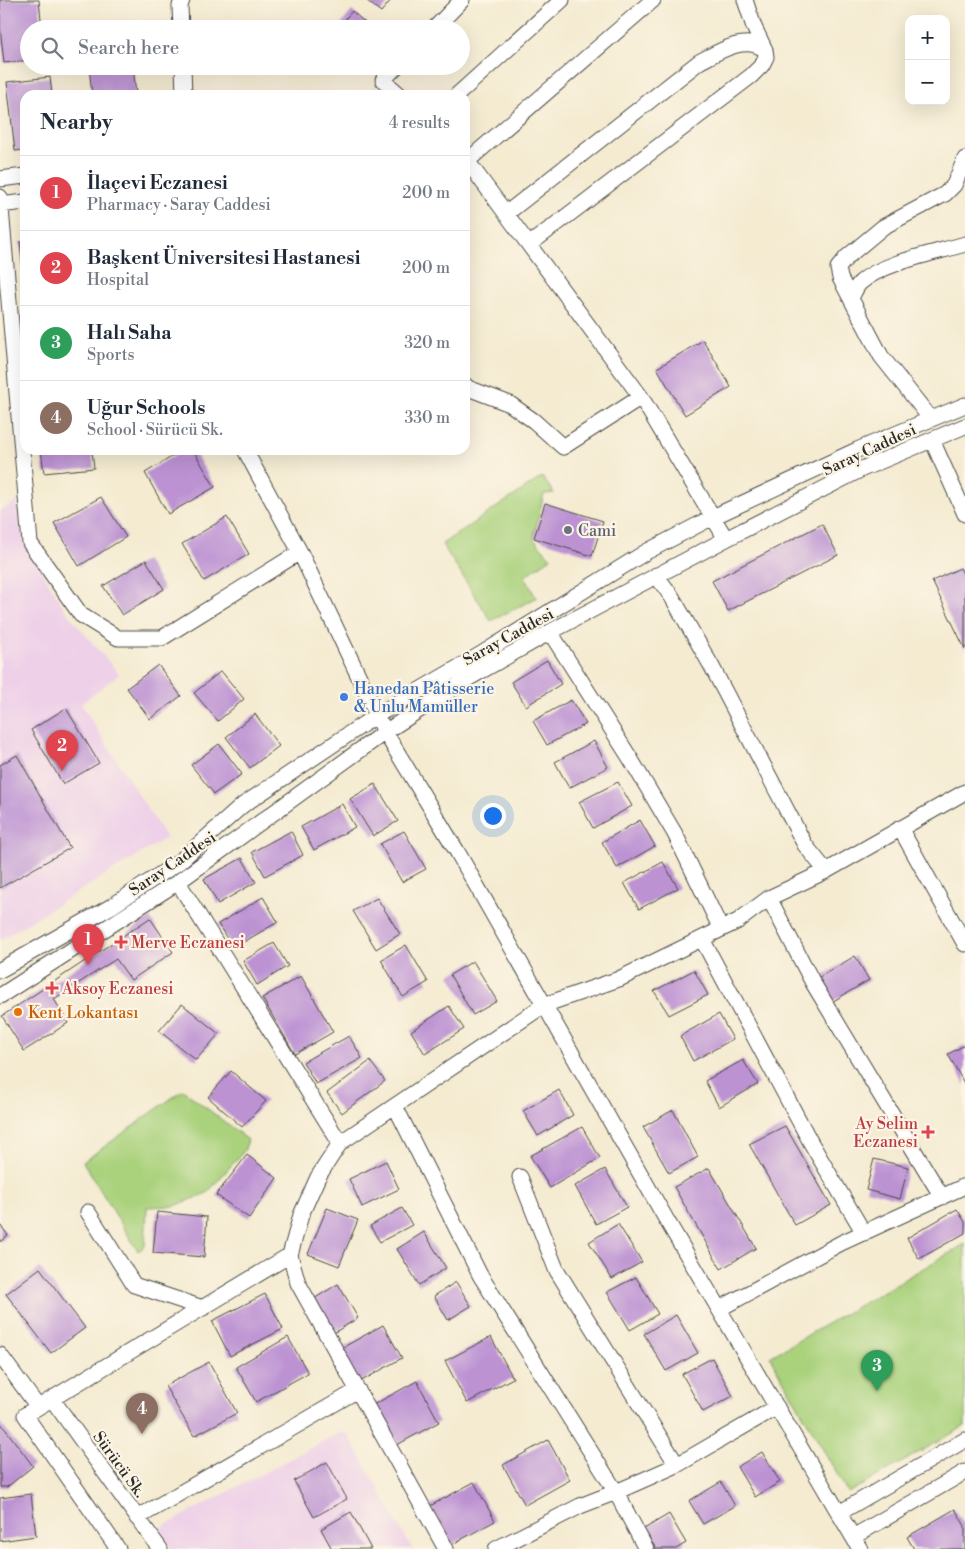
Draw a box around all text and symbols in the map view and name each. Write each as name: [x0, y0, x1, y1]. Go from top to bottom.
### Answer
map controls: [905, 15, 950, 105]
button: +: [905, 15, 950, 60]
search box: [20, 20, 470, 75]
icon: search: [38, 34, 66, 62]
text: Search here: [78, 36, 179, 60]
button: −: [905, 60, 950, 105]
text: Nearby: [40, 110, 113, 136]
text: 4 results: [389, 113, 450, 133]
text: İlaçevi Eczanesi: [87, 171, 228, 195]
text: 1: [52, 183, 60, 203]
text: 200 m: [402, 183, 450, 203]
text: Pharmacy · Saray Caddesi: [87, 195, 271, 215]
text: Başkent Üniversitesi Hastanesi: [87, 246, 361, 270]
text: 2: [51, 258, 61, 278]
text: 200 m: [402, 258, 450, 278]
text: Hospital: [87, 270, 149, 290]
text: Halı Saha: [87, 321, 171, 345]
text: 3: [51, 333, 61, 353]
text: 320 m: [404, 333, 450, 353]
text: Sports: [87, 345, 134, 365]
text: Uğur Schools: [87, 396, 205, 420]
text: 4: [51, 408, 61, 428]
text: 330 m: [404, 408, 450, 428]
text: School · Sürücü Sk.: [87, 420, 223, 440]
street label: Saray Caddesi: [820, 420, 919, 480]
place label: Cami: [578, 521, 616, 541]
marker: Cami: [562, 524, 574, 536]
street label: Saray Caddesi: [460, 604, 557, 670]
place label: Hanedan Pâtisserie & Unlu Mamüller: [354, 679, 494, 717]
marker: Hanedan Pâtisserie & Unlu Mamüller: [338, 691, 350, 703]
pin: 2: [46, 730, 78, 771]
your location: [480, 803, 506, 829]
street label: Saray Caddesi: [125, 827, 220, 900]
pin: 1: [72, 924, 104, 965]
place label: Merve Eczanesi: [131, 933, 245, 953]
marker: Merve Eczanesi: [115, 936, 127, 948]
place label: Aksoy Eczanesi: [61, 979, 174, 999]
marker: Aksoy Eczanesi: [46, 982, 58, 994]
place label: Kent Lokantası: [28, 1003, 139, 1023]
marker: Kent Lokantası: [12, 1006, 24, 1018]
place label: Ay Selim Eczanesi: [853, 1114, 918, 1152]
marker: Ay Selim Eczanesi: [922, 1126, 934, 1138]
pin: 3: [861, 1350, 893, 1391]
pin: 4: [126, 1393, 158, 1434]
street label: Sürücü Sk.: [88, 1428, 150, 1502]

